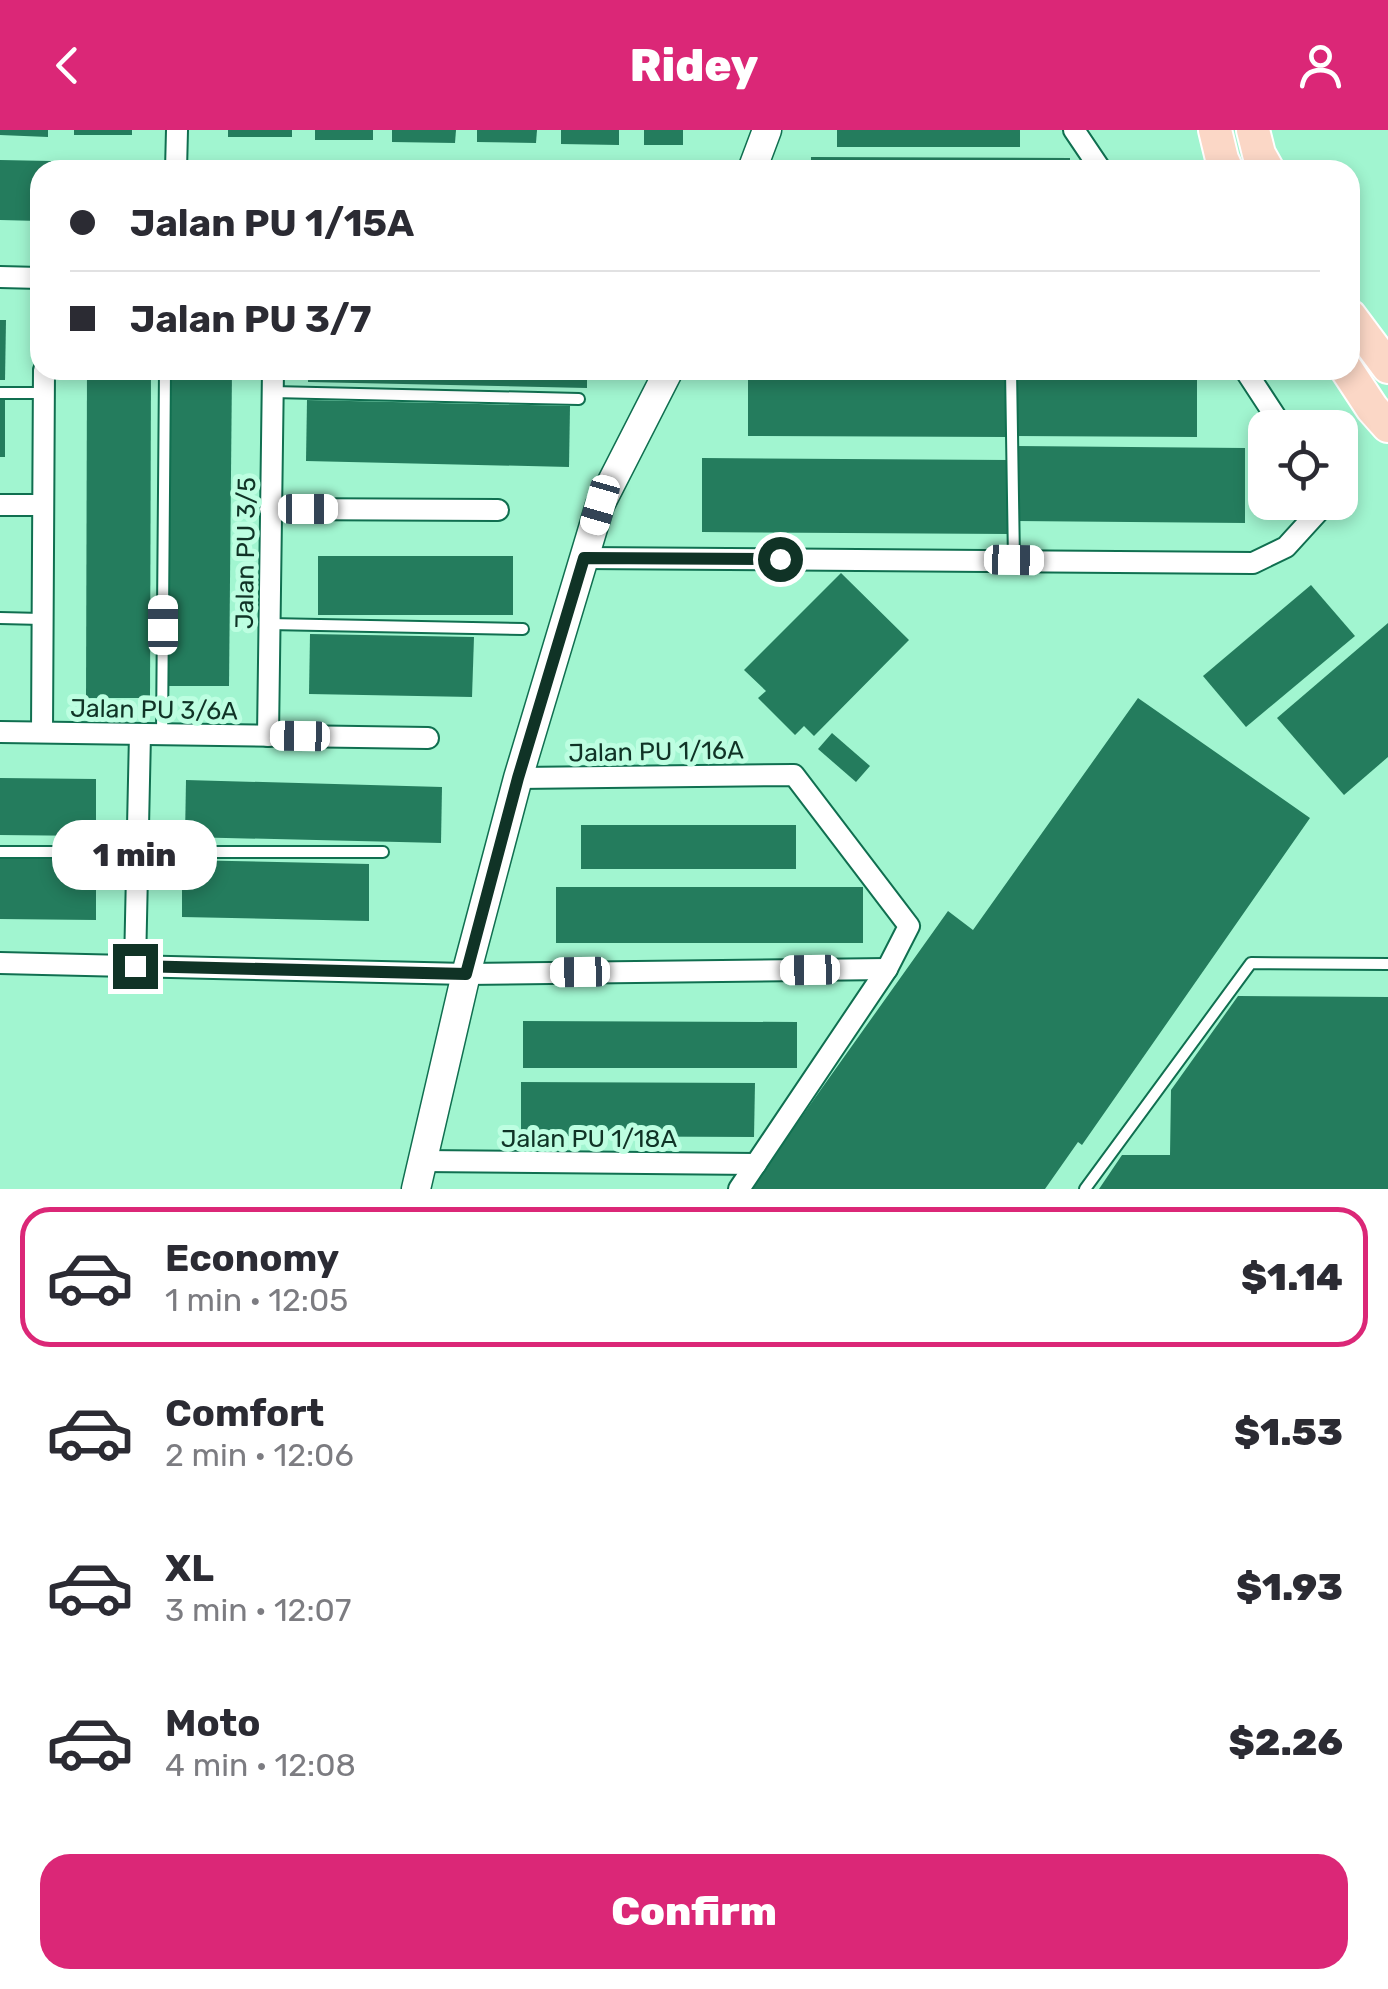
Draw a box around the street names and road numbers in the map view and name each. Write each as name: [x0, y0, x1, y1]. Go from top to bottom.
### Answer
street label: Jalan PU 3/5: [230, 477, 261, 629]
street label: Jalan PU 3/6A: [70, 694, 238, 725]
street label: Jalan PU 1/16A: [568, 735, 744, 768]
street label: Jalan PU 1/18A: [501, 1124, 677, 1153]

